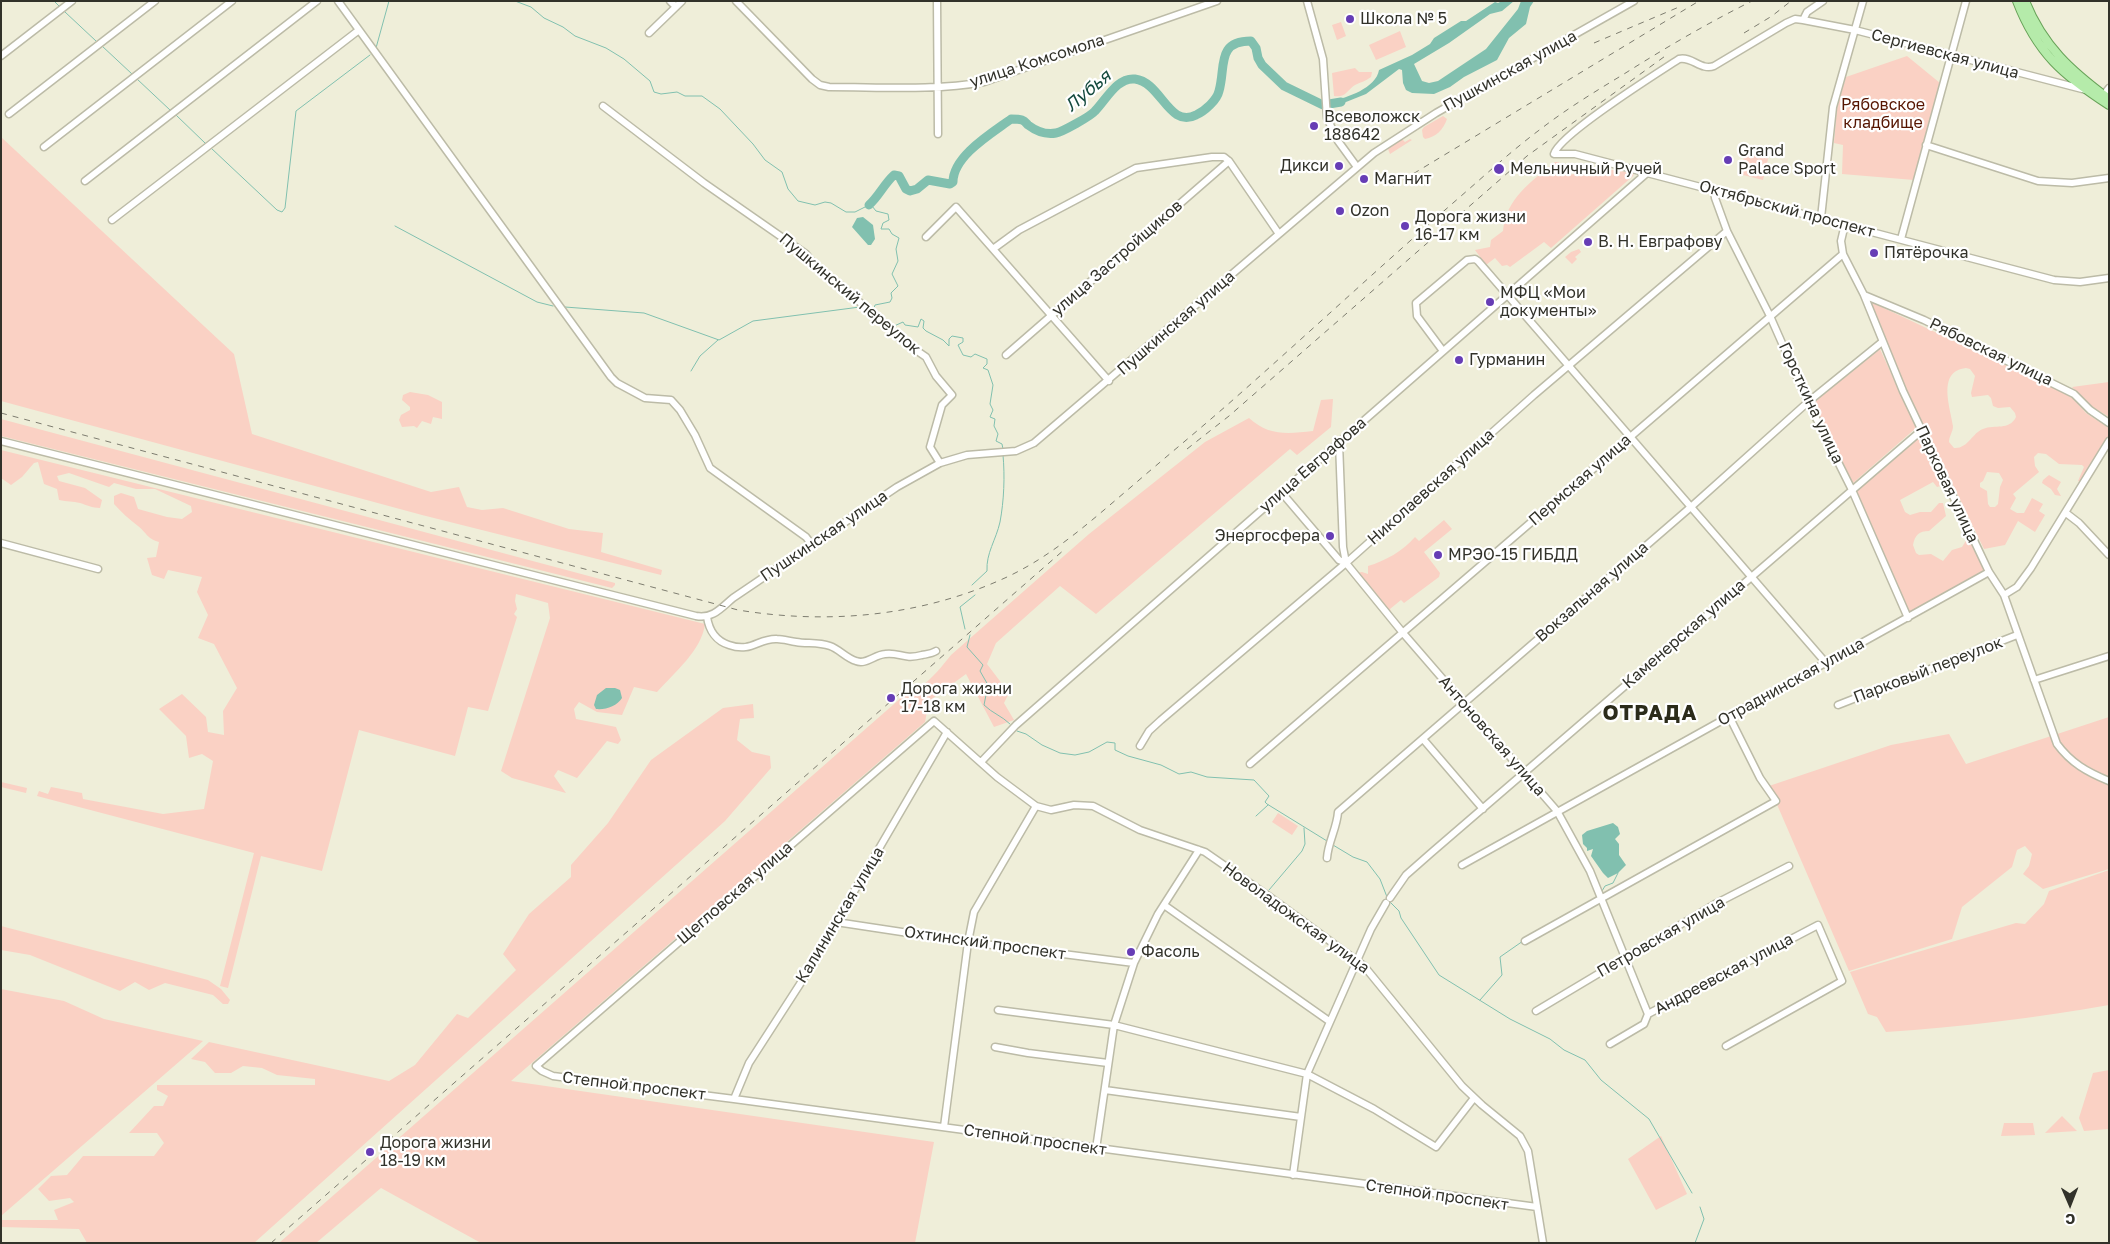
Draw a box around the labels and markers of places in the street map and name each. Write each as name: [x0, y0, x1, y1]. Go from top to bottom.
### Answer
place label: Школа № 5: [1360, 9, 1447, 29]
marker: Школа № 5: [1344, 13, 1356, 25]
place label: Всеволожск 188642: [1324, 107, 1420, 145]
marker: Всеволожск 188642: [1308, 120, 1320, 132]
place label: Grand Palace Sport: [1738, 141, 1836, 179]
marker: Grand Palace Sport: [1722, 154, 1734, 166]
place label: Дикси: [1280, 156, 1329, 176]
place label: Мельничный Ручей: [1510, 159, 1662, 179]
marker: Дикси: [1333, 160, 1345, 172]
marker: Мельничный Ручей: [1492, 162, 1506, 176]
place label: Магнит: [1374, 169, 1432, 189]
marker: Магнит: [1358, 173, 1370, 185]
place label: Ozon: [1350, 201, 1389, 221]
marker: Ozon: [1334, 205, 1346, 217]
place label: Дорога жизни 16-17 км: [1415, 207, 1526, 245]
marker: Дорога жизни 16-17 км: [1399, 220, 1411, 232]
place label: В. Н. Евграфову: [1598, 232, 1722, 252]
marker: В. Н. Евграфову: [1582, 236, 1594, 248]
place label: Пятёрочка: [1884, 243, 1968, 263]
marker: Пятёрочка: [1868, 247, 1880, 259]
place label: МФЦ «Мои документы»: [1500, 283, 1596, 321]
marker: МФЦ «Мои документы»: [1484, 296, 1496, 308]
place label: Гурманин: [1469, 350, 1545, 370]
marker: Гурманин: [1453, 354, 1465, 366]
place label: Энергосфера: [1215, 526, 1320, 546]
marker: Энергосфера: [1324, 530, 1336, 542]
place label: МРЭО-15 ГИБДД: [1448, 545, 1578, 565]
marker: МРЭО-15 ГИБДД: [1432, 549, 1444, 561]
place label: Дорога жизни 17-18 км: [901, 679, 1012, 717]
marker: Дорога жизни 17-18 км: [885, 692, 897, 704]
place label: Фасоль: [1141, 942, 1200, 962]
marker: Фасоль: [1125, 946, 1137, 958]
place label: Дорога жизни 18-19 км: [380, 1133, 491, 1171]
marker: Дорога жизни 18-19 км: [364, 1146, 376, 1158]

